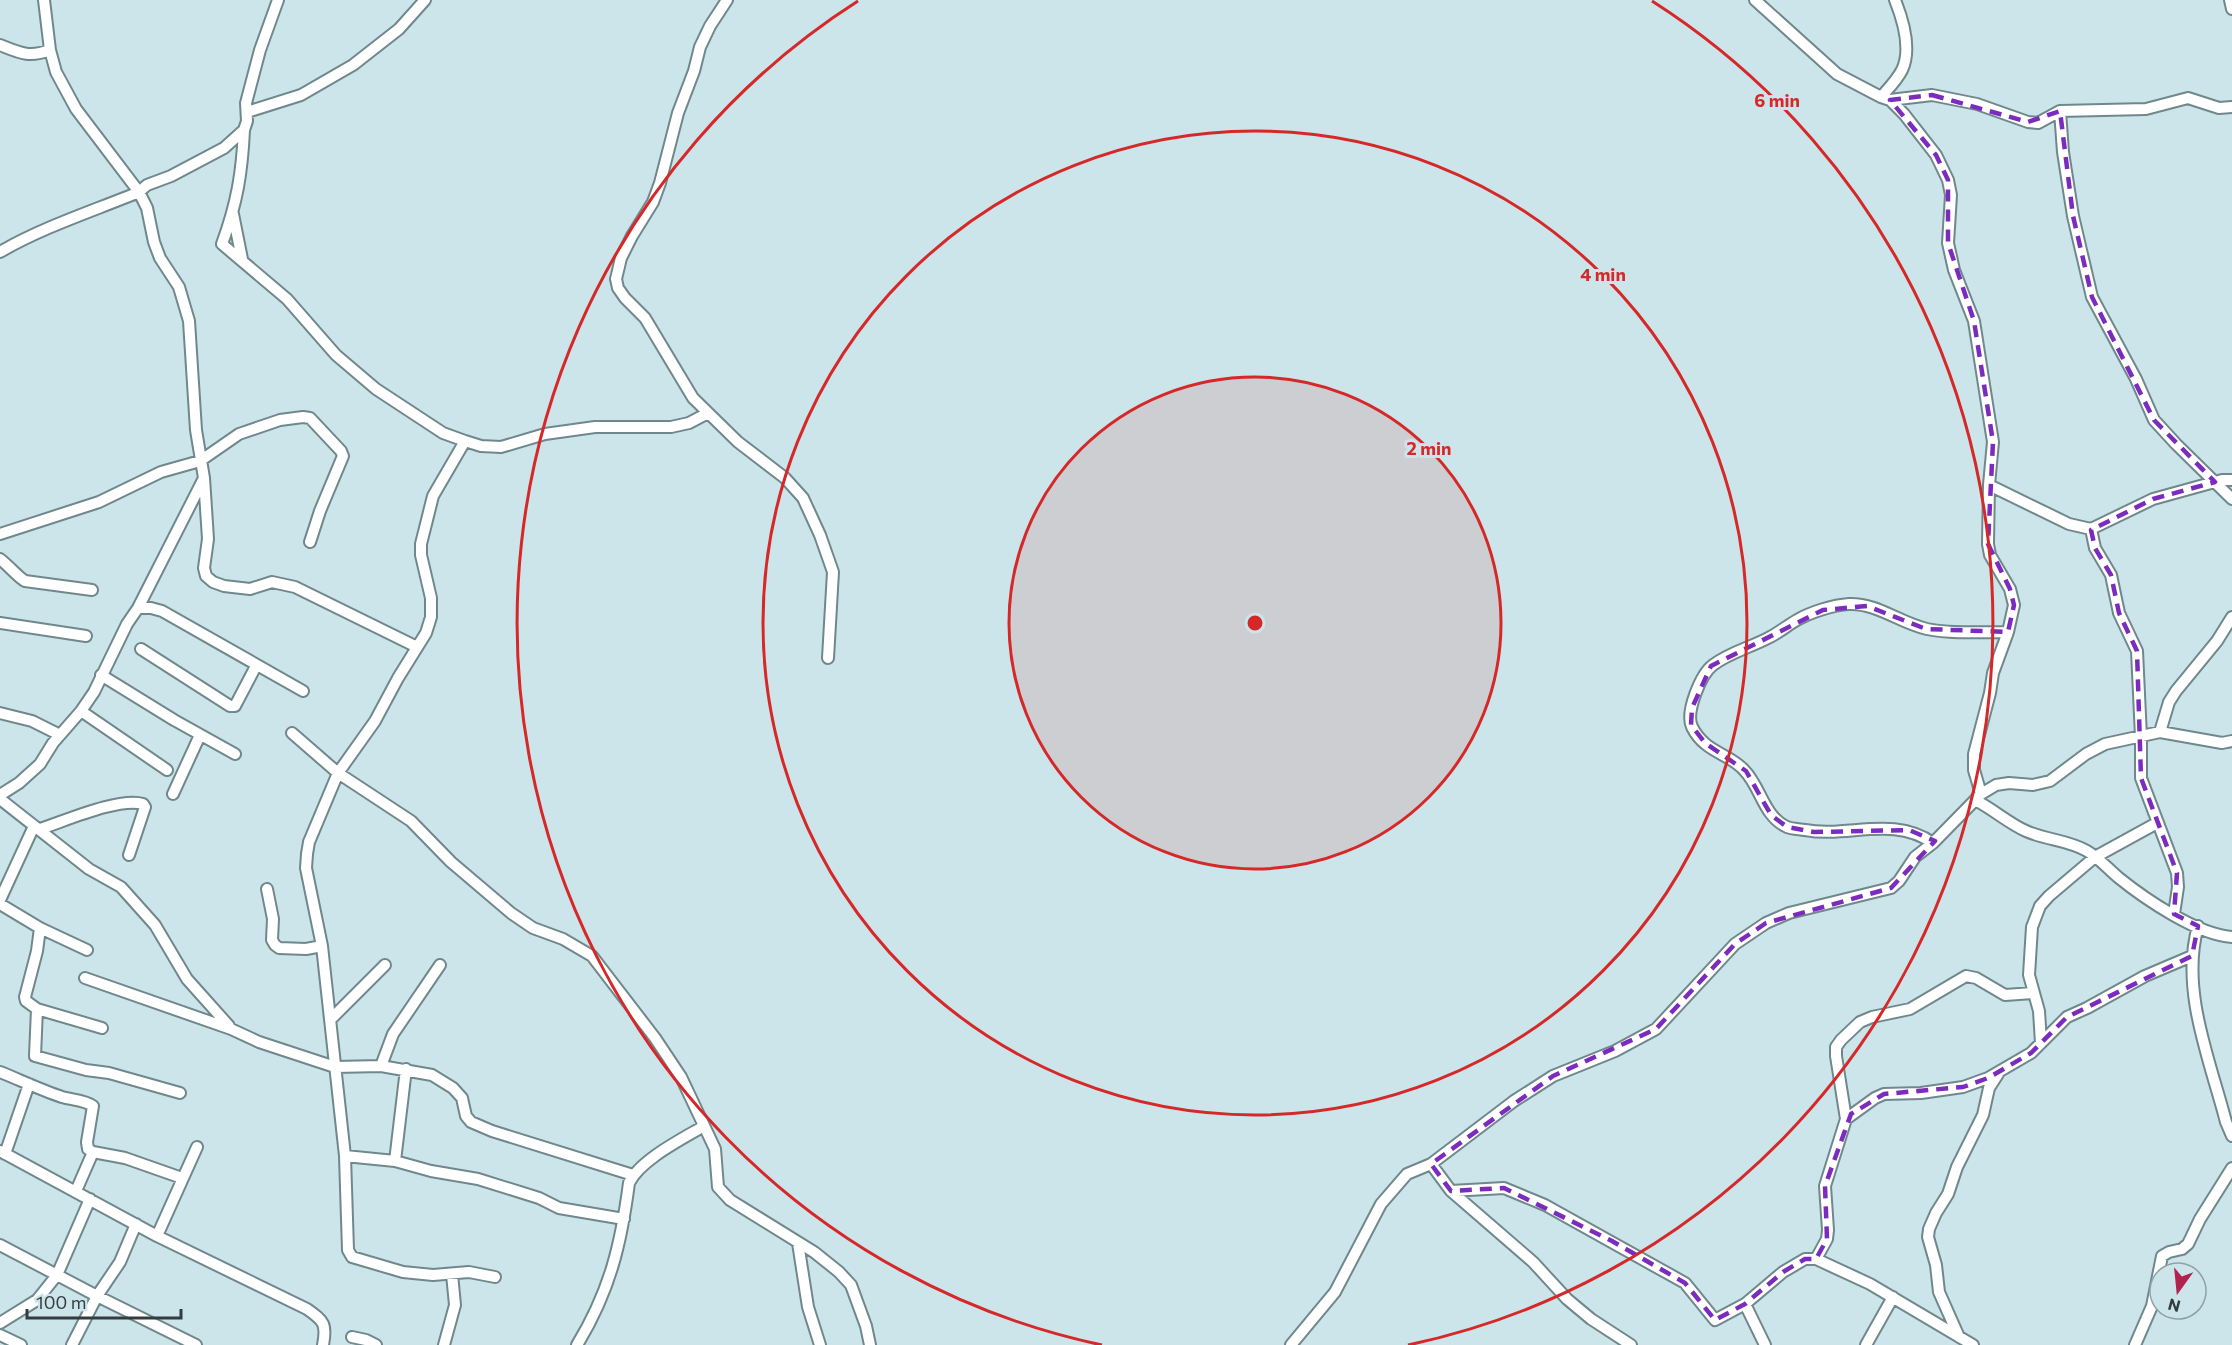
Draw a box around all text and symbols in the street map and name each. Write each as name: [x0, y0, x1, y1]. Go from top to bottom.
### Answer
text: 6 min: [1754, 89, 1800, 111]
text: 4 min: [1580, 263, 1626, 285]
text: 2 min: [1407, 437, 1451, 459]
centre of rings: [1245, 613, 1265, 633]
north arrow: [2148, 1261, 2208, 1321]
scale bar: [27, 1282, 182, 1320]
text: 100 m: [36, 1291, 86, 1313]
text: N: [2166, 1295, 2182, 1317]

